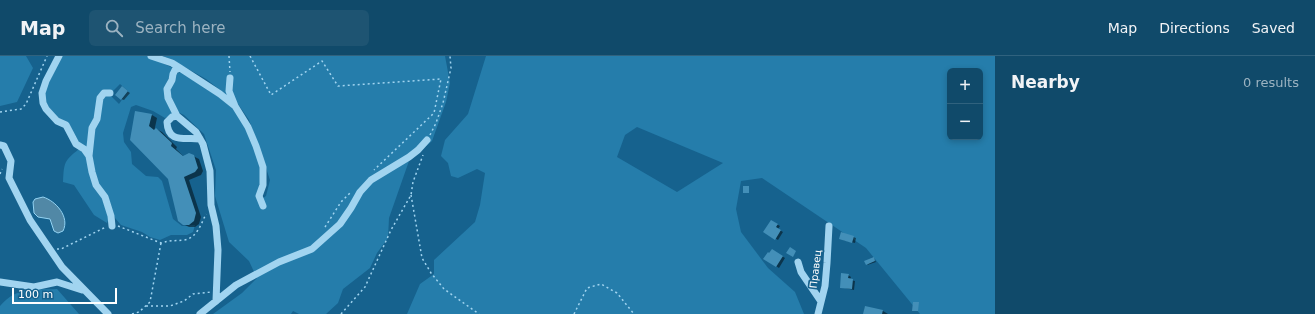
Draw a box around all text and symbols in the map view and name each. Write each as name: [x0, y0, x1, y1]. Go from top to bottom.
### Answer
search box: [89, 10, 369, 46]
text: Map: [20, 17, 65, 39]
icon: search: [103, 17, 125, 39]
text: Search here: [135, 19, 225, 37]
text: Map: [1108, 20, 1137, 36]
text: Directions: [1159, 20, 1230, 36]
text: Saved: [1252, 20, 1295, 36]
map controls: [947, 68, 983, 140]
button: +: [947, 68, 983, 104]
text: Nearby: [1011, 72, 1080, 92]
text: 0 results: [1243, 75, 1299, 90]
button: −: [947, 104, 983, 140]
street label: Правец: [808, 249, 823, 289]
scale bar: [12, 286, 117, 305]
text: 100 m: [18, 288, 53, 301]

